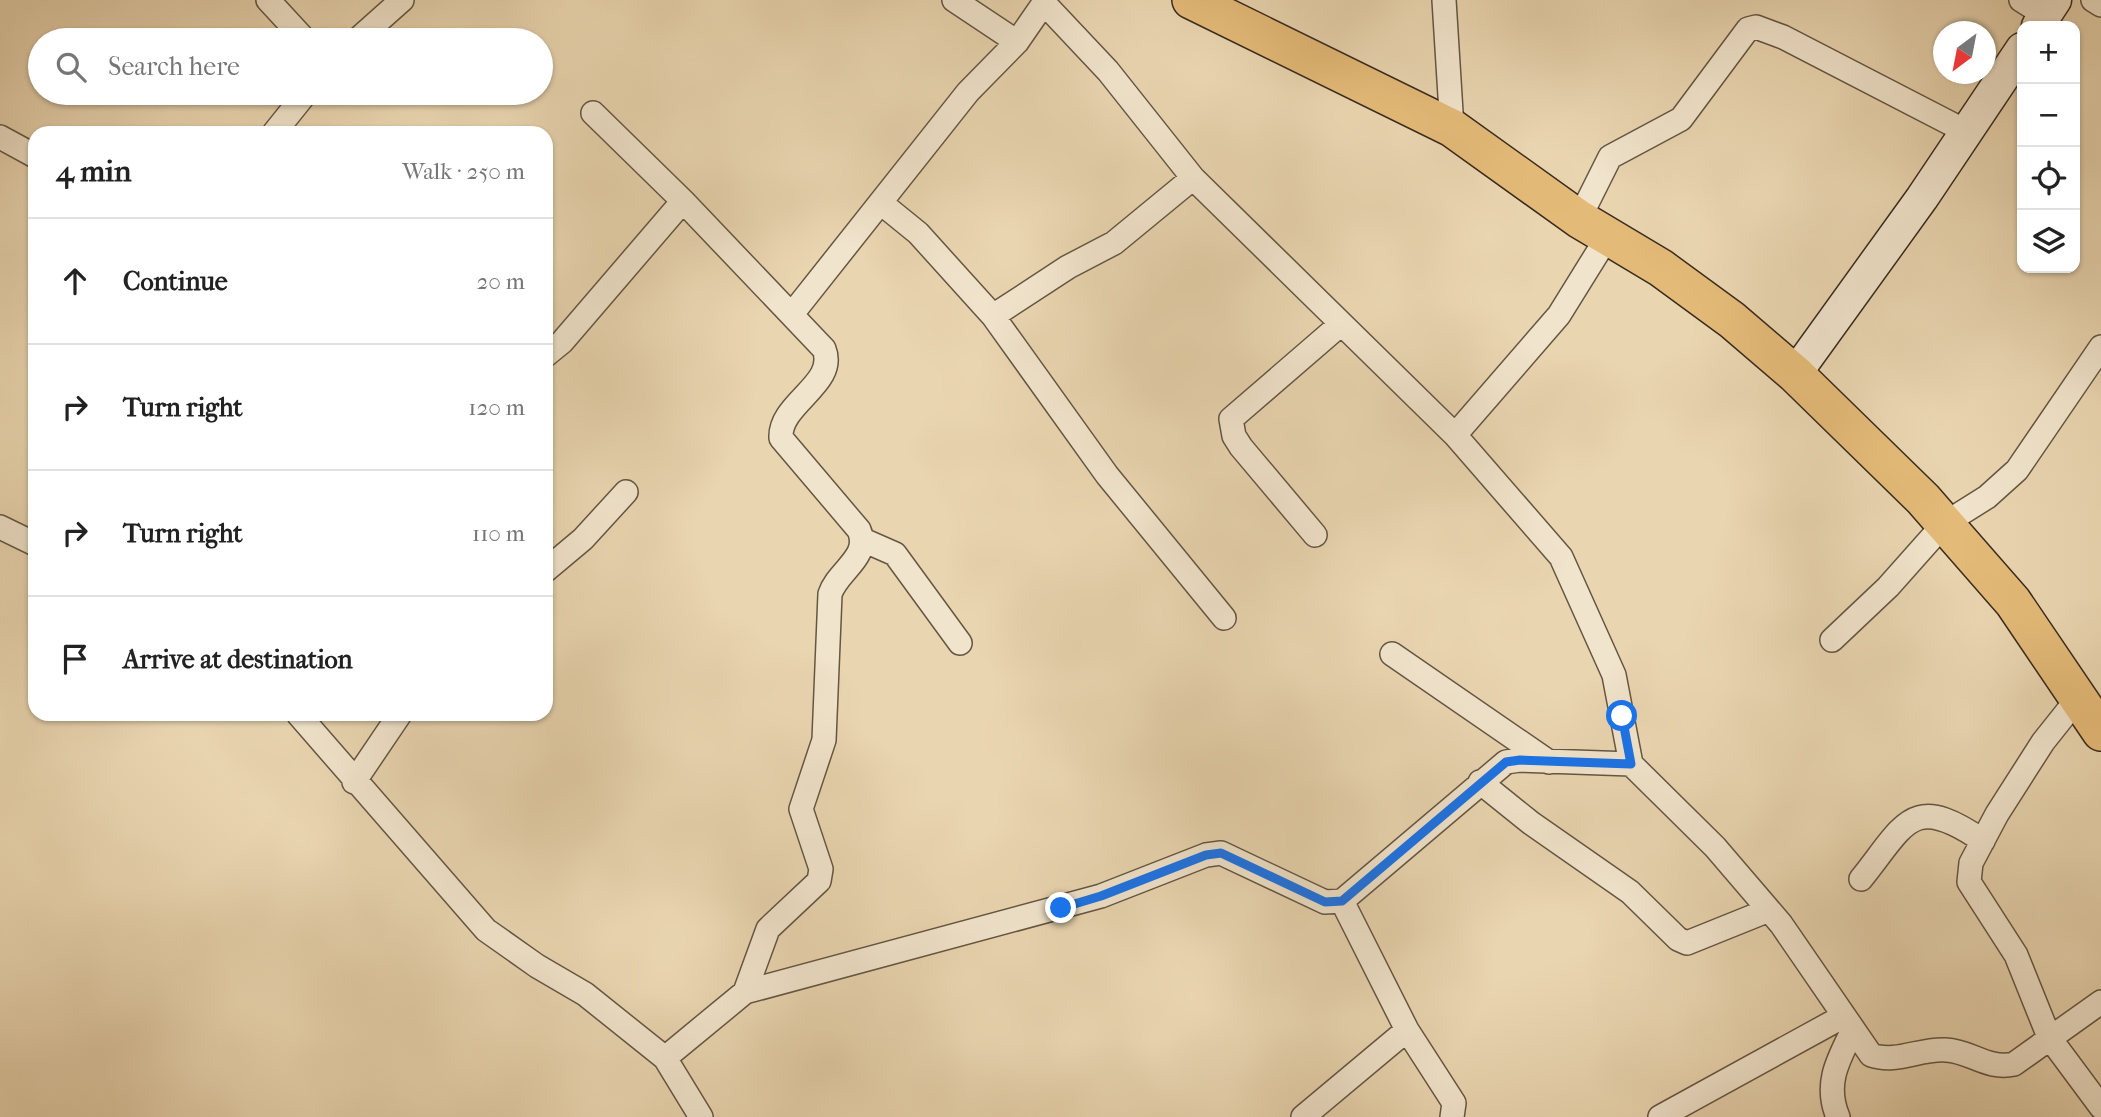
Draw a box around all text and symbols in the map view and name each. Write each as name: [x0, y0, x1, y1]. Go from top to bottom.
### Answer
north arrow: [1933, 21, 1996, 84]
map controls: [2017, 21, 2080, 273]
button: +: [2017, 21, 2080, 84]
search box: [28, 28, 553, 105]
icon: search: [52, 48, 90, 86]
text: Search here: [108, 51, 240, 82]
button: −: [2017, 84, 2080, 147]
button: locate: [2017, 147, 2080, 210]
text: 4 min: [56, 154, 131, 189]
text: Walk · 250 m: [402, 158, 525, 185]
button: layers: [2017, 210, 2080, 273]
icon: ahead: [56, 262, 94, 300]
text: Continue: [123, 266, 228, 297]
text: 20 m: [476, 268, 525, 295]
icon: right: [56, 388, 94, 426]
text: Turn right: [123, 392, 243, 423]
text: 120 m: [468, 394, 525, 421]
icon: right: [56, 514, 94, 552]
text: Turn right: [123, 518, 243, 549]
text: 110 m: [472, 520, 525, 547]
icon: arrive: [56, 640, 94, 678]
text: Arrive at destination: [123, 644, 353, 675]
route start: [1606, 700, 1637, 731]
route end: [1045, 892, 1076, 923]

